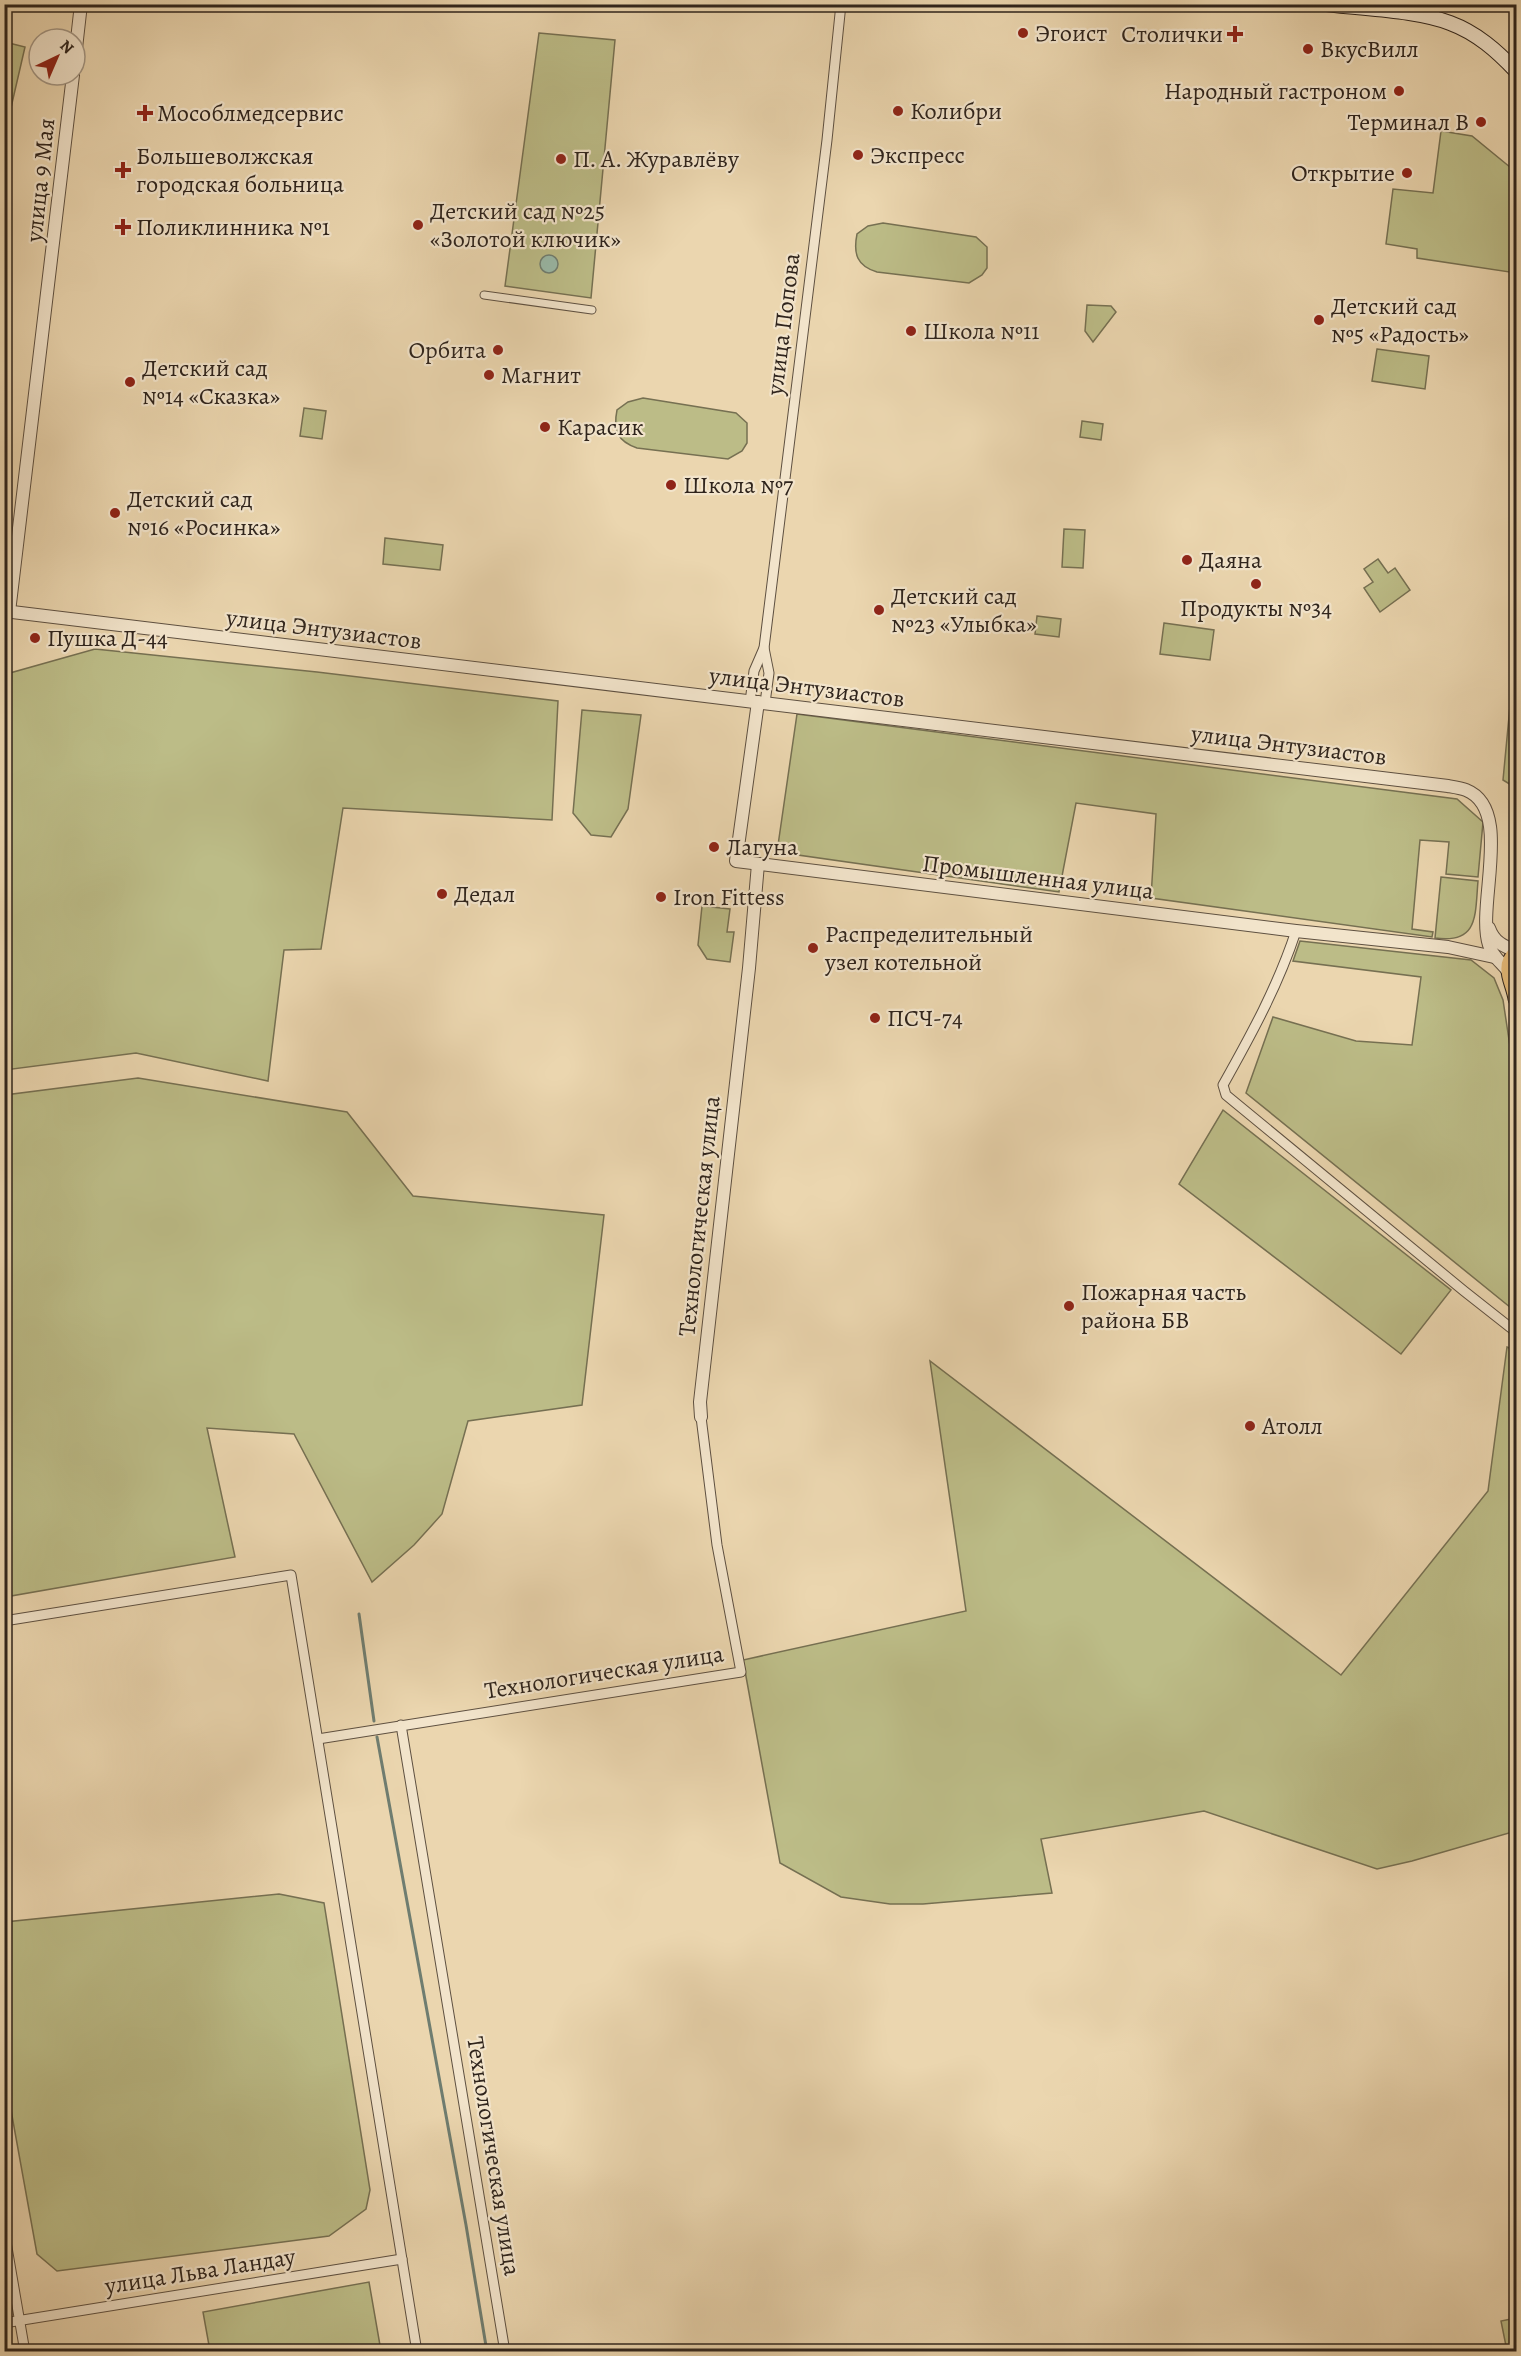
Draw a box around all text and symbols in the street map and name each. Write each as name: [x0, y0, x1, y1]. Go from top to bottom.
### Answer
place label: Эгоист: [1035, 17, 1107, 49]
place label: Столички: [1121, 18, 1223, 50]
marker: Эгоист: [1016, 26, 1030, 40]
north arrow: [27, 27, 87, 87]
marker: Столички: [1228, 27, 1242, 41]
place label: ВкусВилл: [1320, 33, 1419, 65]
text: N: [55, 35, 79, 59]
marker: ВкусВилл: [1301, 42, 1315, 56]
place label: Народный гастроном: [1164, 75, 1387, 107]
marker: Народный гастроном: [1392, 84, 1406, 98]
place label: Колибри: [910, 95, 1002, 127]
place label: Мособлмедсервис: [157, 97, 344, 129]
marker: Колибри: [891, 104, 905, 118]
marker: Мособлмедсервис: [138, 106, 152, 120]
place label: Терминал B: [1348, 106, 1469, 138]
marker: Терминал B: [1474, 115, 1488, 129]
street label: улица 9 Мая: [17, 116, 62, 245]
place label: Экспресс: [870, 139, 965, 171]
place label: Большеволжская городская больница: [136, 140, 344, 200]
place label: П. А. Журавлёву: [573, 143, 739, 175]
marker: Экспресс: [851, 148, 865, 162]
marker: П. А. Журавлёву: [554, 152, 568, 166]
place label: Открытие: [1291, 157, 1395, 189]
marker: Большеволжская городская больница: [114, 161, 132, 179]
marker: Открытие: [1400, 166, 1414, 180]
place label: Детский сад №25 «Золотой ключик»: [430, 195, 621, 255]
place label: Поликлинника №1: [136, 211, 330, 243]
marker: Поликлинника №1: [114, 218, 132, 236]
marker: Детский сад №25 «Золотой ключик»: [411, 218, 425, 232]
street label: улица Попова: [758, 251, 808, 398]
place label: Детский сад №5 «Радость»: [1331, 290, 1469, 350]
marker: Детский сад №5 «Радость»: [1312, 313, 1326, 327]
place label: Школа №11: [923, 315, 1039, 347]
marker: Школа №11: [904, 324, 918, 338]
place label: Орбита: [408, 334, 486, 366]
marker: Орбита: [491, 343, 505, 357]
place label: Детский сад №14 «Сказка»: [142, 352, 280, 412]
place label: Магнит: [501, 359, 581, 391]
marker: Магнит: [482, 368, 496, 382]
marker: Детский сад №14 «Сказка»: [123, 375, 137, 389]
place label: Карасик: [557, 411, 644, 443]
marker: Карасик: [538, 420, 552, 434]
place label: Школа №7: [683, 469, 794, 501]
marker: Школа №7: [664, 478, 678, 492]
place label: Детский сад №16 «Росинка»: [127, 483, 280, 543]
marker: Детский сад №16 «Росинка»: [108, 506, 122, 520]
place label: Даяна: [1199, 544, 1262, 576]
marker: Даяна: [1180, 553, 1194, 567]
marker: Продукты №34: [1249, 577, 1263, 591]
place label: Детский сад №23 «Улыбка»: [891, 580, 1037, 640]
place label: Продукты №34: [1180, 592, 1332, 624]
street label: улица Энтузиастов: [224, 601, 423, 657]
marker: Детский сад №23 «Улыбка»: [872, 603, 886, 617]
place label: Пушка Д-44: [47, 622, 168, 654]
marker: Пушка Д-44: [28, 631, 42, 645]
street label: улица Энтузиастов: [707, 659, 906, 715]
street label: улица Энтузиастов: [1189, 717, 1388, 773]
place label: Лагуна: [726, 831, 798, 863]
marker: Лагуна: [707, 840, 721, 854]
street label: Промышленная улица: [920, 847, 1156, 907]
place label: Дедал: [454, 878, 515, 910]
place label: Iron Fittess: [673, 881, 785, 913]
marker: Дедал: [435, 887, 449, 901]
marker: Iron Fittess: [654, 890, 668, 904]
place label: Распределительный узел котельной: [824, 918, 1033, 978]
marker: Распределительный узел котельной: [806, 941, 820, 955]
place label: ПСЧ-74: [887, 1002, 963, 1034]
marker: ПСЧ-74: [868, 1011, 882, 1025]
street label: Технологическая улица: [670, 1094, 728, 1338]
place label: Пожарная часть района БВ: [1081, 1276, 1246, 1336]
marker: Пожарная часть района БВ: [1062, 1299, 1076, 1313]
place label: Атолл: [1261, 1410, 1323, 1442]
marker: Атолл: [1243, 1419, 1257, 1433]
street label: Технологическая улица: [482, 1637, 726, 1707]
street label: Технологическая улица: [459, 2034, 529, 2278]
street label: улица Льва Ландау: [101, 2240, 298, 2302]

